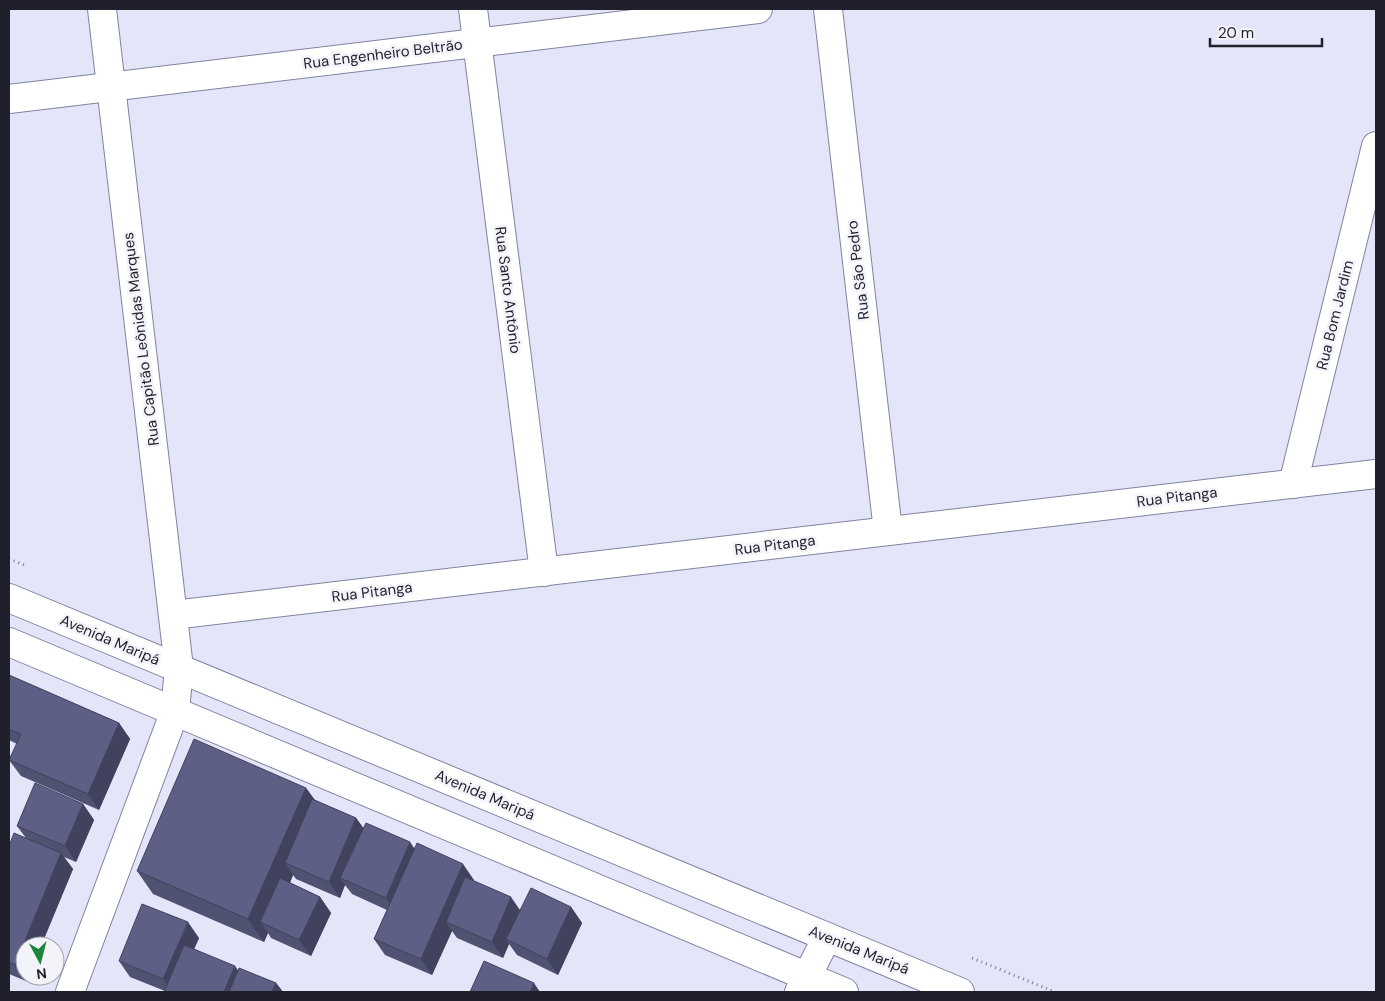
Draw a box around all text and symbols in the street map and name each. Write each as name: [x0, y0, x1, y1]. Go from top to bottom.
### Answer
scale bar: [1210, 15, 1322, 47]
text: 20 m: [1218, 23, 1254, 43]
street label: Rua Engenheiro Beltrão: [302, 34, 464, 74]
street label: Rua São Pedro: [842, 219, 874, 321]
street label: Rua Santo Antônio: [490, 225, 526, 355]
street label: Rua Capitão Leônidas Marques: [118, 231, 164, 447]
street label: Rua Bom Jardim: [1312, 258, 1358, 372]
street label: Rua Pitanga: [1136, 482, 1218, 512]
street label: Rua Pitanga: [734, 530, 816, 560]
street label: Rua Pitanga: [331, 577, 413, 607]
street label: Avenida Maripá: [57, 610, 163, 670]
street label: Avenida Maripá: [432, 765, 538, 825]
street label: Avenida Maripá: [806, 921, 912, 979]
north arrow: [15, 936, 65, 986]
text: N: [35, 964, 48, 983]

